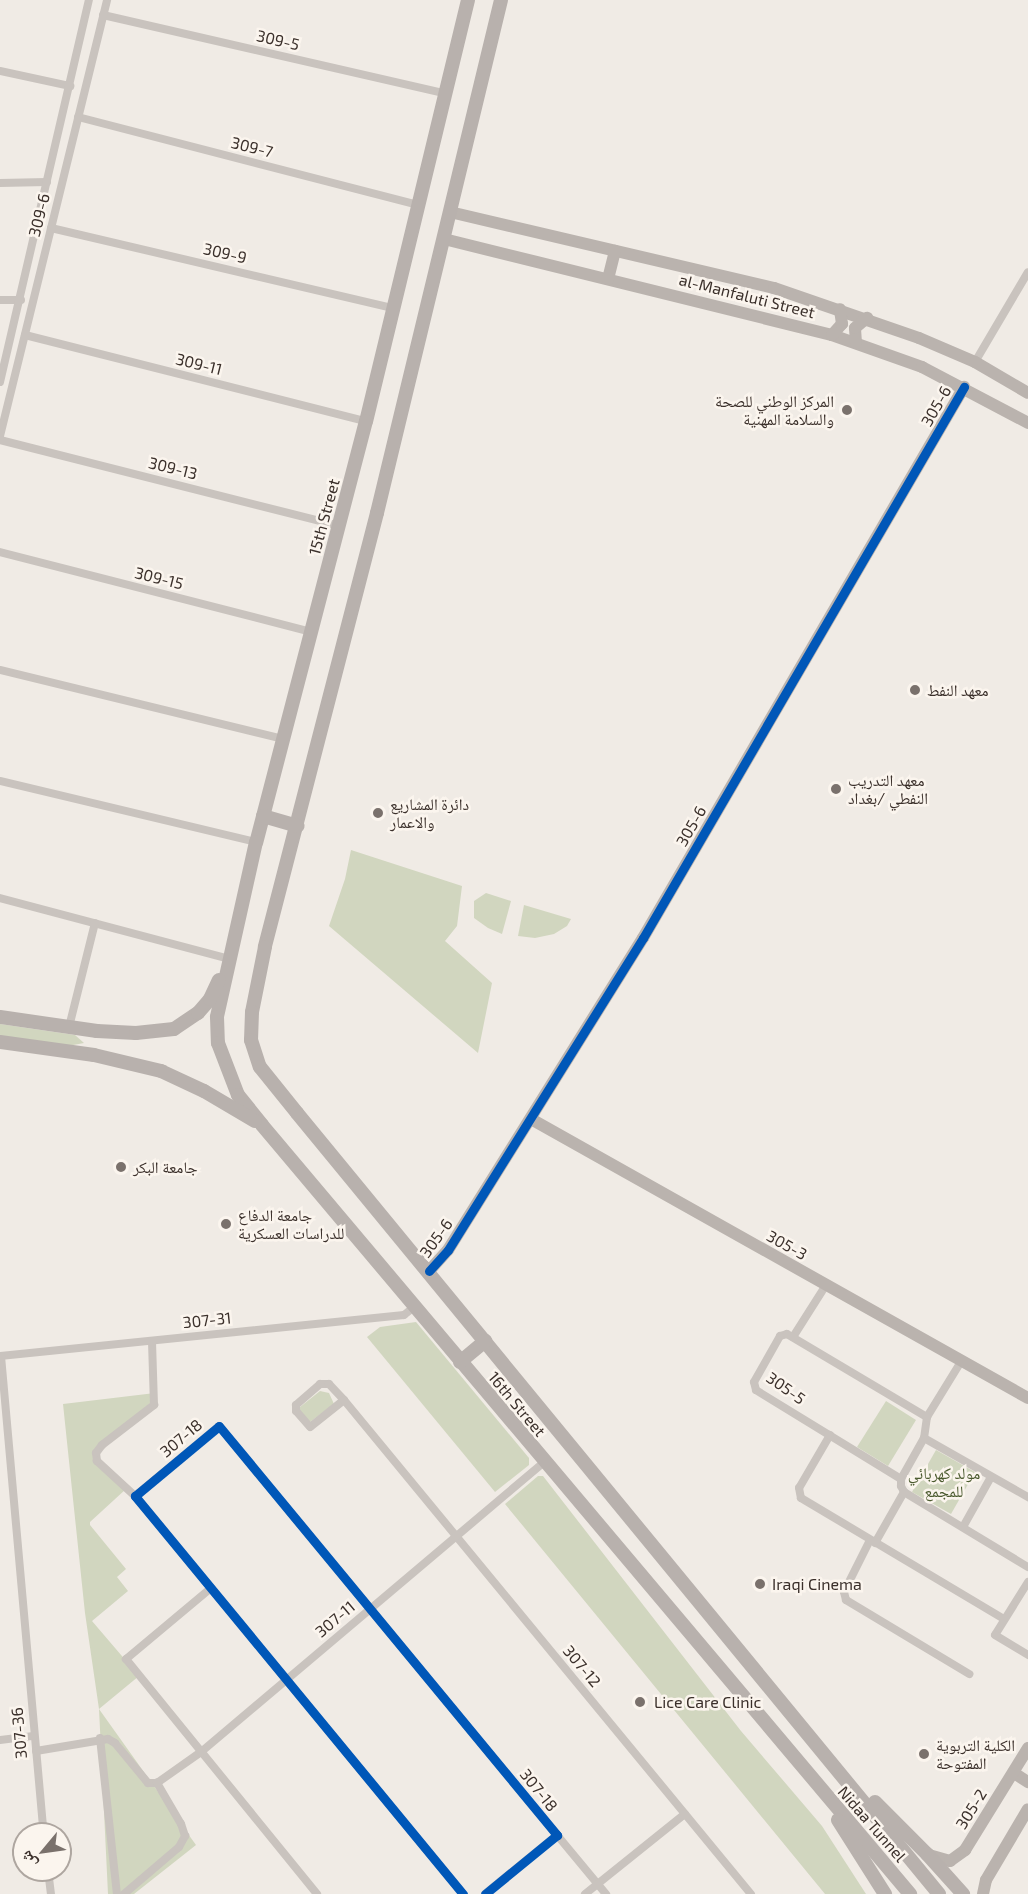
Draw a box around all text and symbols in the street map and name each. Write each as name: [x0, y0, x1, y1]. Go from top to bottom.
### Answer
street label: 309-5: [255, 26, 301, 54]
street label: 309-7: [229, 133, 275, 161]
street label: 309-6: [24, 191, 54, 239]
street label: 309-9: [201, 239, 249, 267]
street label: al-Manfaluti Street: [677, 270, 817, 322]
street label: 309-11: [174, 349, 224, 379]
street label: 305-6: [917, 382, 955, 430]
place label: المركز الوطني للصحة والسلامة المهنية: [715, 391, 834, 429]
marker: المركز الوطني للصحة والسلامة المهنية: [838, 401, 856, 419]
street label: 309-13: [147, 453, 199, 483]
street label: 15th Street: [305, 477, 343, 557]
street label: 309-15: [133, 563, 185, 593]
place label: معهد النفط: [927, 680, 989, 700]
marker: معهد النفط: [908, 683, 922, 697]
place label: معهد التدريب النفطي /بغداد: [848, 770, 928, 808]
marker: معهد التدريب النفطي /بغداد: [829, 782, 843, 796]
place label: دائرة المشاريع والاعمار: [390, 794, 469, 832]
street label: 305-6: [672, 802, 710, 850]
marker: دائرة المشاريع والاعمار: [371, 806, 385, 820]
place label: جامعة البكر: [133, 1157, 198, 1177]
marker: جامعة البكر: [114, 1160, 128, 1174]
place label: جامعة الدفاع للدراسات العسكرية: [238, 1205, 344, 1243]
street label: 305-6: [415, 1215, 457, 1261]
marker: جامعة الدفاع للدراسات العسكرية: [219, 1217, 233, 1231]
street label: 305-3: [763, 1226, 811, 1264]
street label: 307-31: [182, 1308, 232, 1332]
street label: 16th Street: [484, 1368, 550, 1440]
street label: 305-5: [763, 1368, 809, 1408]
street label: 307-18: [156, 1415, 206, 1461]
park label: مولد كهربائي للمجمع: [908, 1463, 980, 1501]
place label: Iraqi Cinema: [772, 1574, 862, 1594]
marker: Iraqi Cinema: [753, 1577, 767, 1591]
street label: 307-11: [311, 1597, 359, 1641]
street label: 307-12: [559, 1641, 605, 1691]
place label: Lice Care Clinic: [654, 1692, 761, 1712]
marker: Lice Care Clinic: [631, 1693, 649, 1711]
street label: 307-36: [7, 1706, 31, 1760]
place label: الكلية التربوية المفتوحة: [936, 1735, 1015, 1773]
marker: الكلية التربوية المفتوحة: [917, 1747, 931, 1761]
street label: 307-18: [516, 1765, 562, 1815]
street label: Nidaa Tunnel: [834, 1782, 910, 1866]
street label: 305-2: [951, 1786, 991, 1832]
north arrow: [12, 1822, 72, 1882]
text: ش: [15, 1848, 40, 1872]

